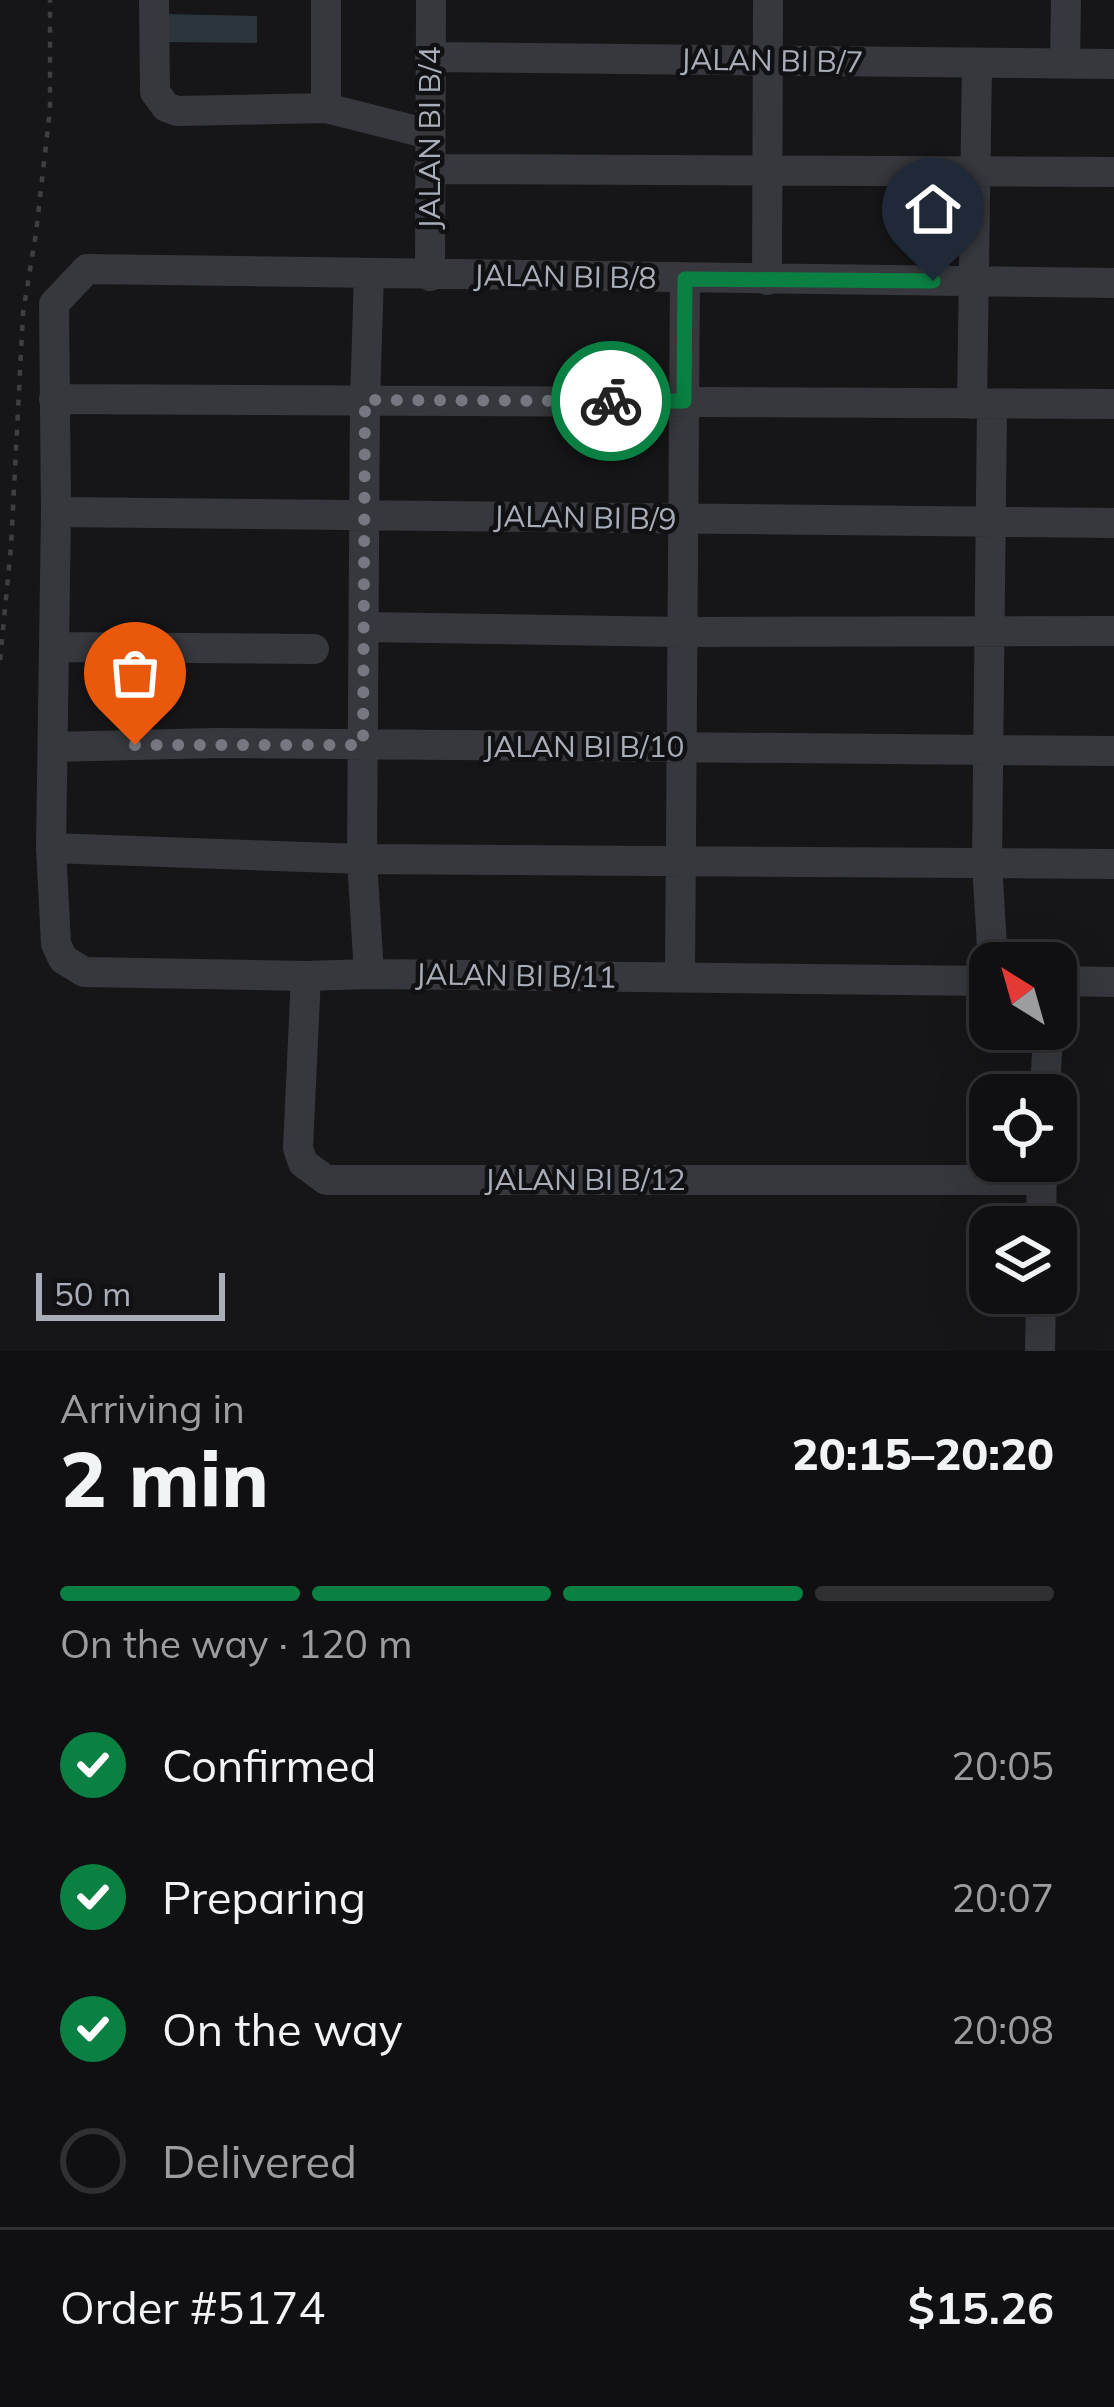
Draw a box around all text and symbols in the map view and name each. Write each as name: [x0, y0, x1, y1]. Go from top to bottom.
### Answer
street label: JALAN BI B/7: [680, 39, 864, 81]
street label: JALAN BI B/4: [410, 47, 448, 229]
pin: [882, 158, 984, 281]
icon: home: [900, 176, 966, 242]
street label: JALAN BI B/8: [473, 255, 657, 297]
courier: [551, 341, 671, 461]
icon: bike: [578, 368, 644, 434]
street label: JALAN BI B/9: [493, 496, 677, 538]
pin: [84, 622, 186, 745]
icon: bag: [102, 640, 168, 706]
street label: JALAN BI B/10: [484, 727, 684, 765]
north arrow: [969, 942, 1077, 1050]
map controls: [969, 942, 1077, 1314]
street label: JALAN BI B/11: [415, 954, 617, 996]
button: locate: [969, 1074, 1077, 1182]
street label: JALAN BI B/12: [485, 1160, 685, 1198]
button: layers: [969, 1206, 1077, 1314]
scale bar: [36, 1267, 225, 1320]
text: 50 m: [54, 1273, 131, 1314]
text: Arriving in: [60, 1384, 245, 1433]
text: 20:15–20:20: [792, 1425, 1054, 1481]
text: 2 min: [60, 1429, 269, 1527]
text: On the way · 120 m: [60, 1619, 412, 1668]
icon: check: [60, 1732, 126, 1798]
text: Confirmed: [162, 1737, 376, 1793]
text: 20:05: [952, 1741, 1054, 1790]
icon: check: [60, 1864, 126, 1930]
text: Preparing: [162, 1869, 366, 1925]
text: 20:07: [952, 1873, 1054, 1922]
icon: check: [60, 1996, 126, 2062]
text: On the way: [162, 2001, 403, 2057]
text: 20:08: [952, 2005, 1054, 2054]
text: Delivered: [162, 2133, 357, 2189]
text: Order #5174: [60, 2279, 325, 2335]
text: $15.26: [908, 2279, 1054, 2335]

